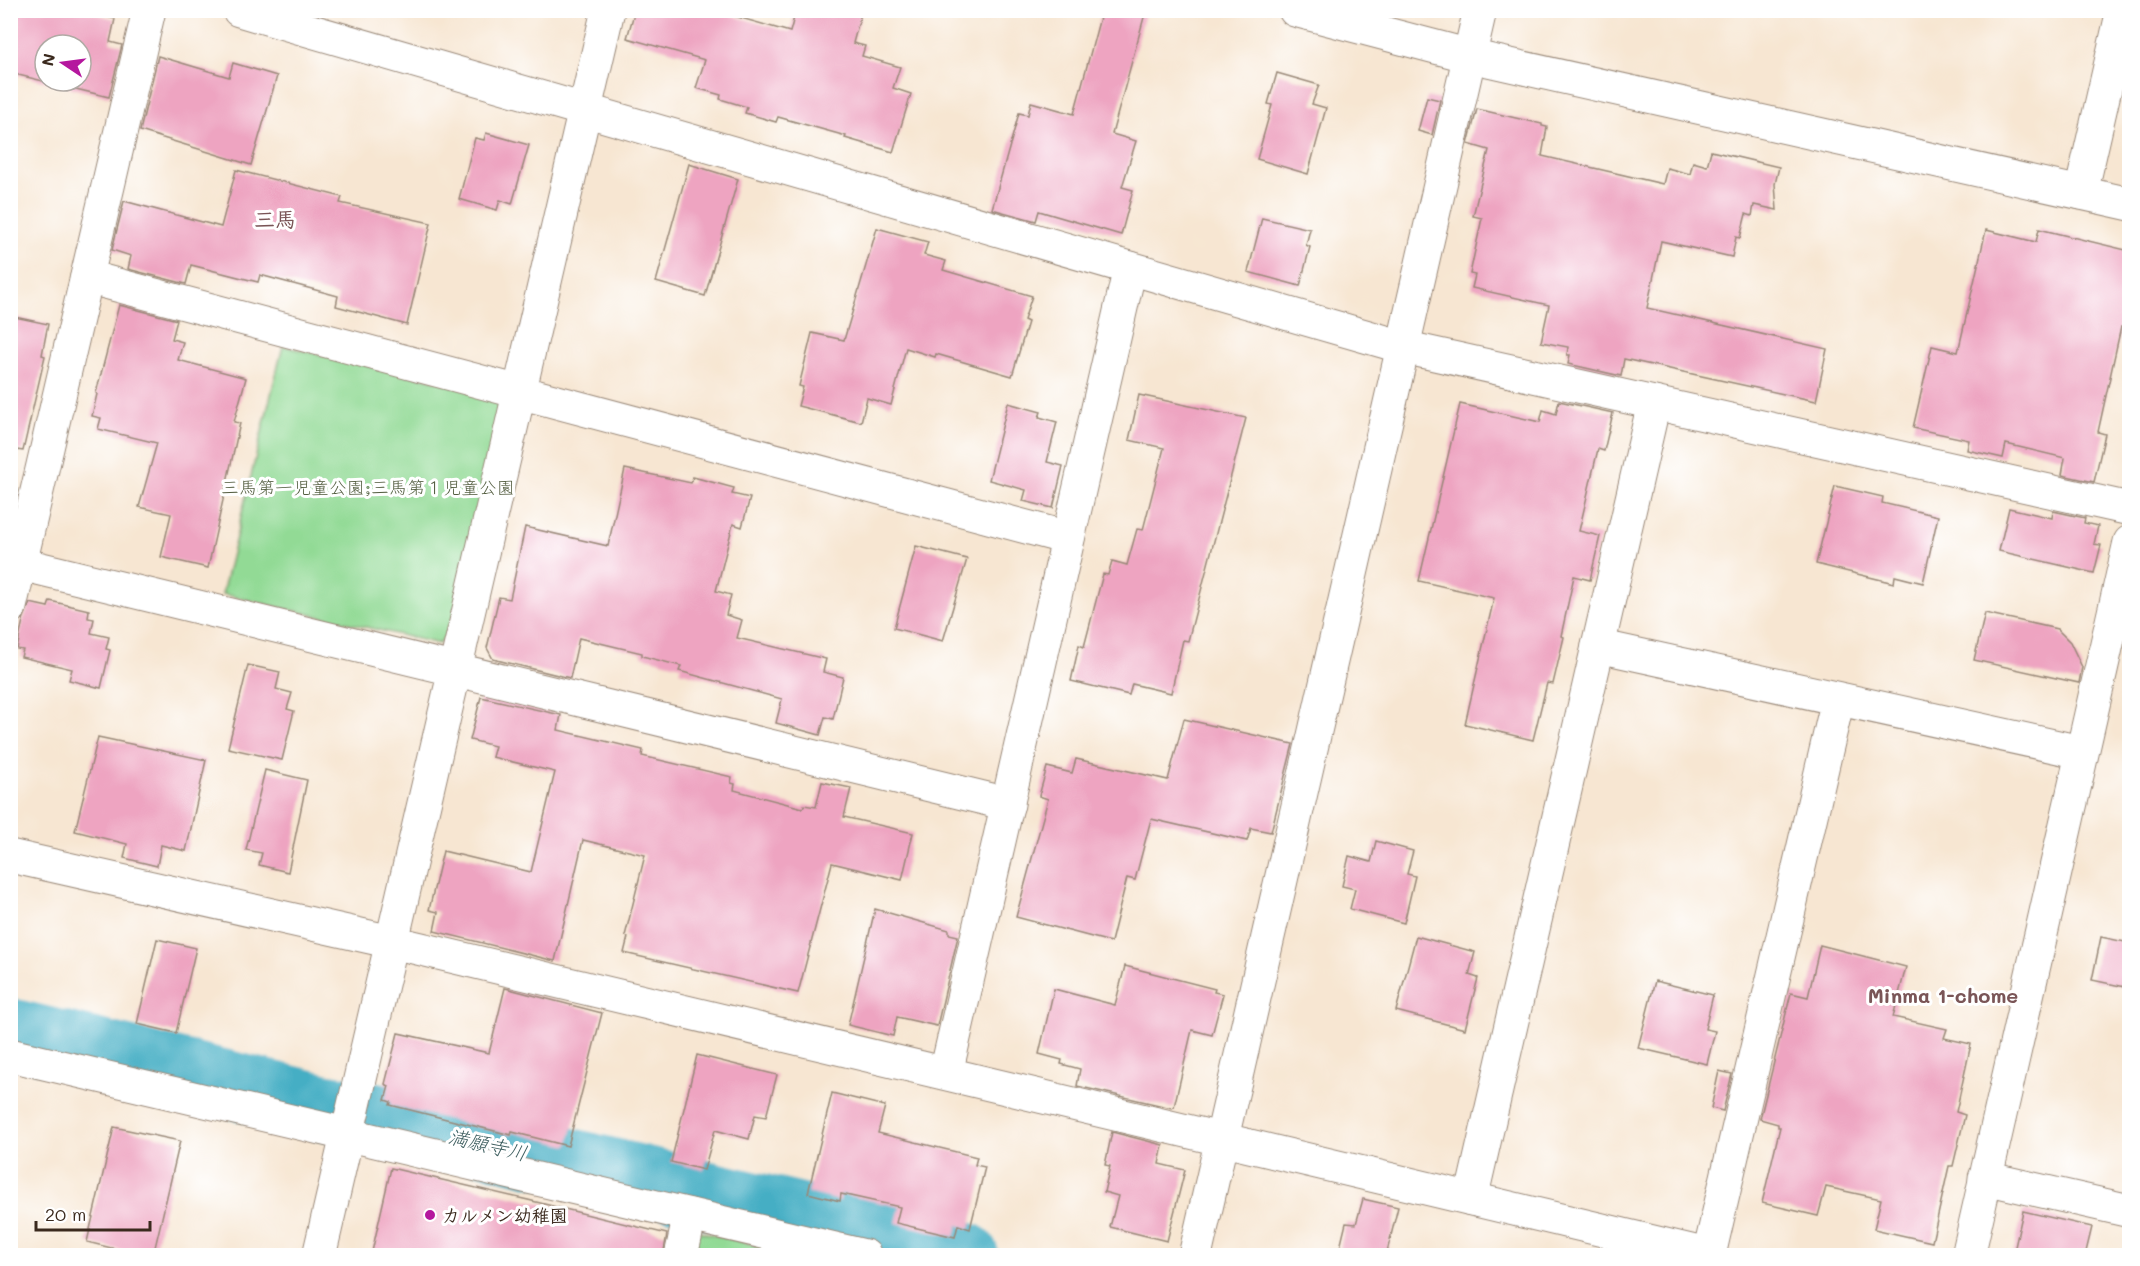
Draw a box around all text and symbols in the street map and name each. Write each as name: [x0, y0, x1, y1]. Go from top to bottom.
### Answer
north arrow: [33, 33, 93, 93]
text: N: [36, 51, 59, 68]
district label: 三馬: [254, 205, 296, 232]
park label: 三馬第一児童公園;三馬第１児童公園: [221, 475, 515, 499]
district label: Minma 1-chome: [1868, 982, 2018, 1008]
water label: 満願寺川: [446, 1122, 530, 1166]
scale bar: [36, 1194, 150, 1232]
text: 20 m: [45, 1202, 86, 1226]
place label: カルメン幼稚園: [442, 1203, 568, 1227]
marker: カルメン幼稚園: [423, 1208, 437, 1222]

